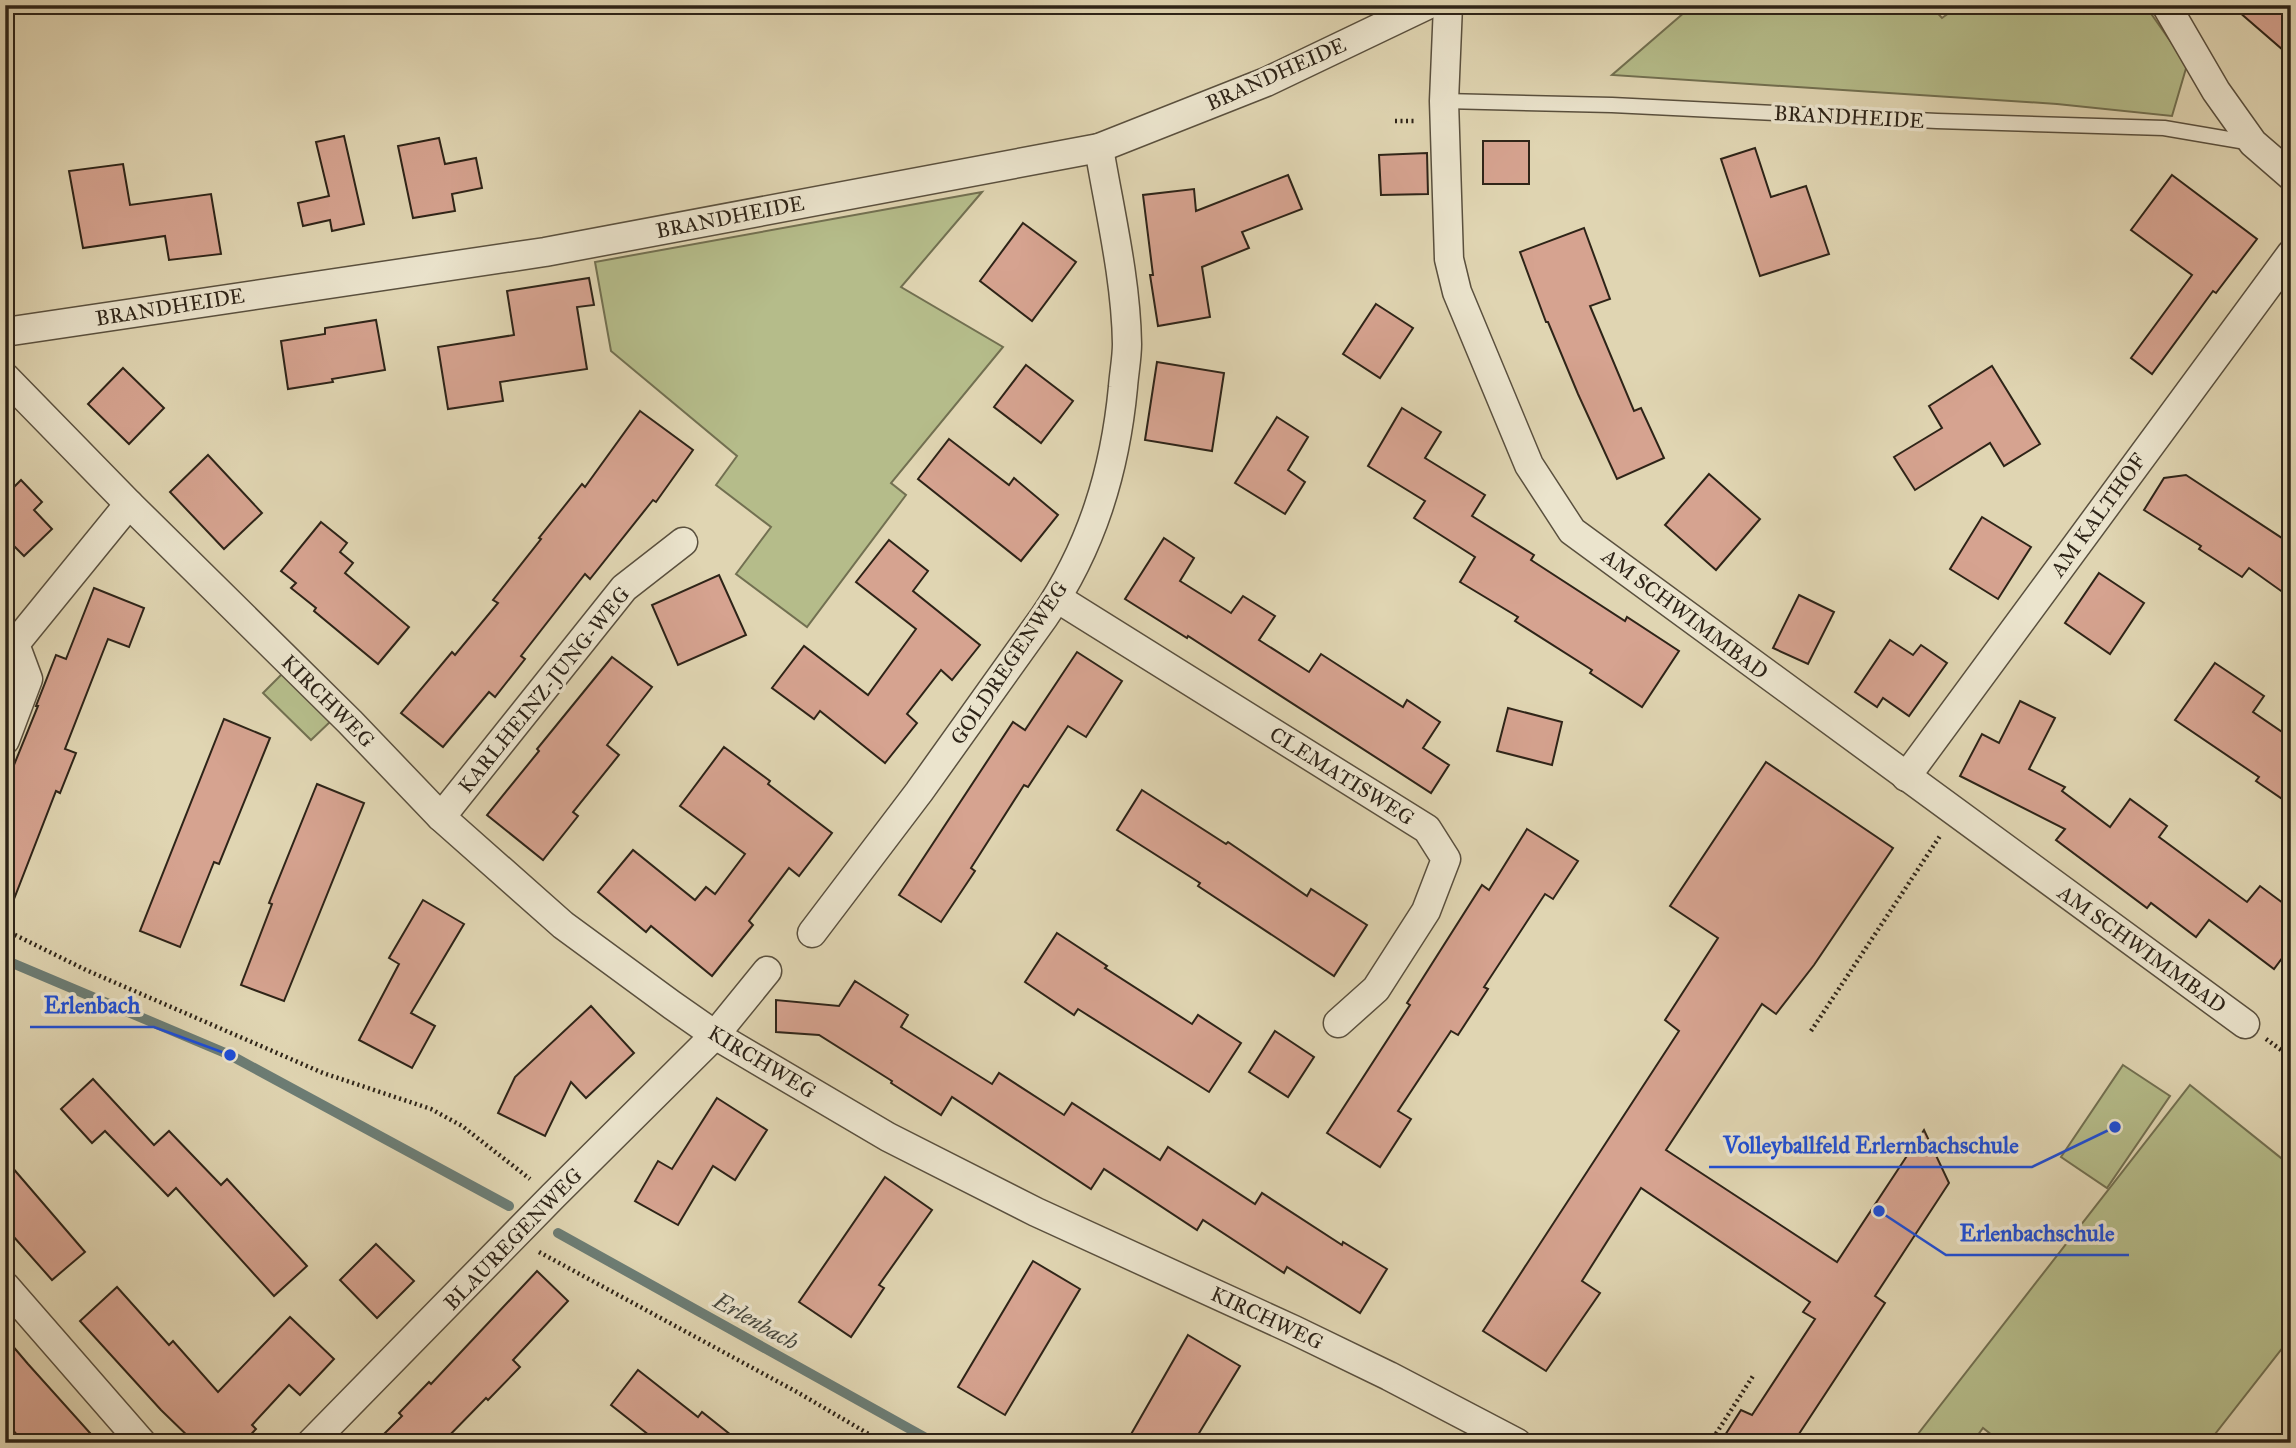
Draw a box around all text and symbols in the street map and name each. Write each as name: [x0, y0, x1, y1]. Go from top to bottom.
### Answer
street label: BRANDHEIDE: [1202, 32, 1350, 116]
street label: BRANDHEIDE: [1773, 100, 1925, 134]
street label: BRANDHEIDE: [654, 190, 806, 244]
street label: BRANDHEIDE: [94, 282, 246, 332]
street label: AM KALTHOF: [2044, 448, 2152, 583]
street label: AM SCHWIMMBAD: [1596, 542, 1773, 685]
street label: GOLDREGENWEG: [945, 576, 1073, 750]
street label: KARLHEINZ-JUNG-WEG: [453, 582, 635, 798]
street label: KIRCHWEG: [276, 649, 380, 753]
street label: CLEMATISWEG: [1265, 721, 1419, 831]
street label: AM SCHWIMMBAD: [2052, 879, 2231, 1019]
callout: Erlenbach: [30, 983, 154, 1027]
text: Erlenbach: [44, 991, 140, 1019]
street label: KIRCHWEG: [703, 1020, 821, 1104]
callout: Volleyballfeld Erlernbachschule: [1709, 1123, 2032, 1167]
text: Volleyballfeld Erlernbachschule: [1722, 1131, 2019, 1160]
street label: BLAUREGENWEG: [438, 1162, 588, 1316]
callout: Erlenbachschule: [1946, 1211, 2129, 1255]
text: Erlenbachschule: [1959, 1219, 2115, 1247]
street label: KIRCHWEG: [1207, 1281, 1327, 1355]
water label: Erlenbach: [708, 1286, 804, 1356]

